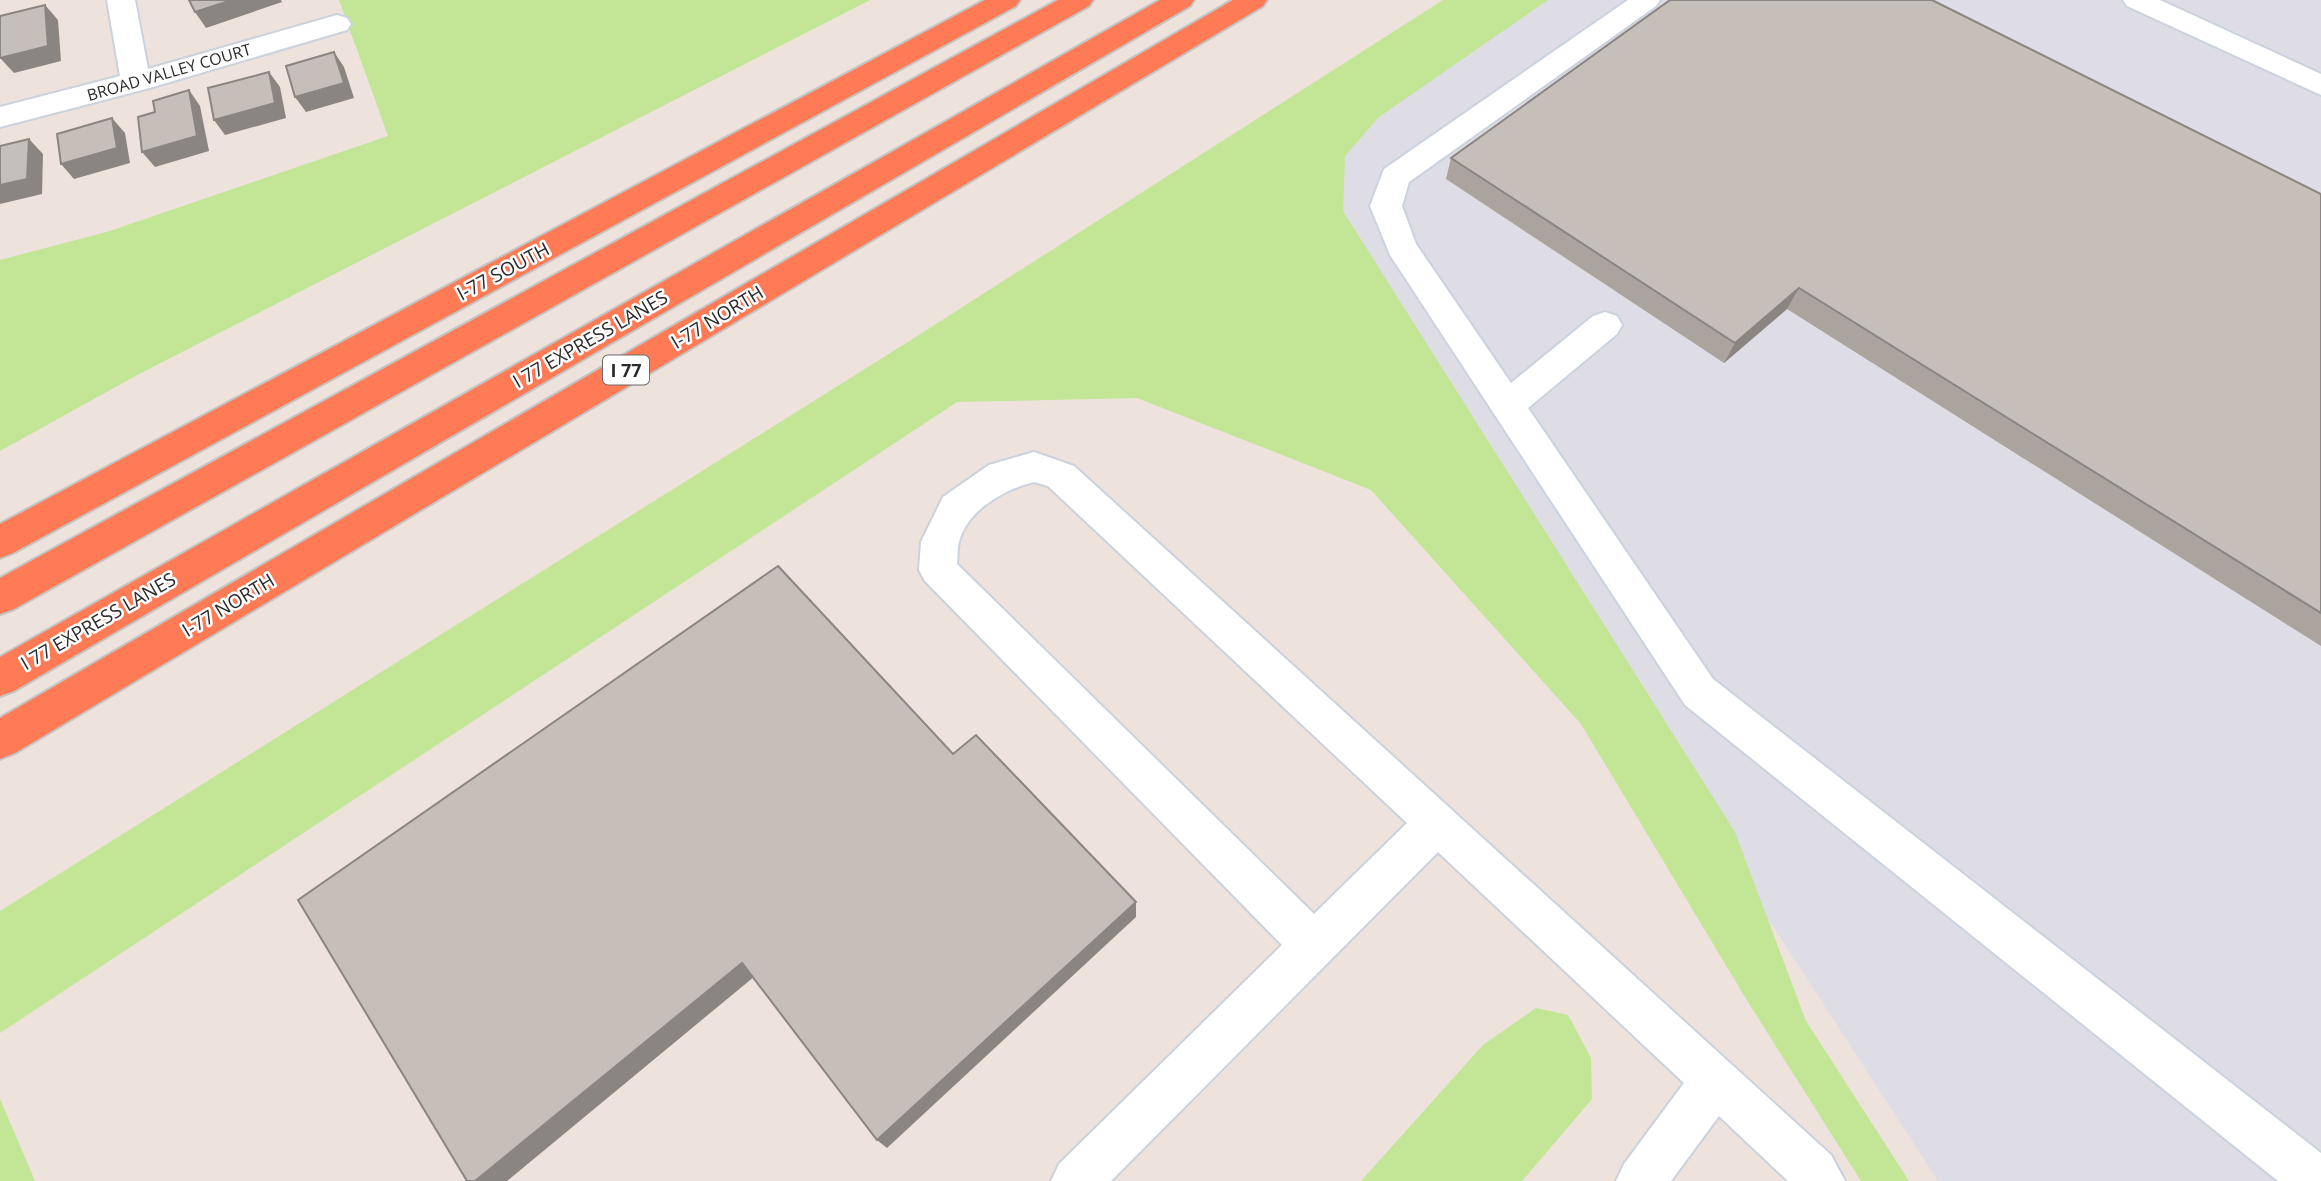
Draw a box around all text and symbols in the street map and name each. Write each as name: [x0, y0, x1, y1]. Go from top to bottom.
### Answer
street label: BROAD VALLEY COURT: [84, 38, 254, 106]
street label: I-77 SOUTH: [452, 236, 554, 306]
street label: I-77 NORTH: [666, 279, 768, 355]
street label: I 77 EXPRESS LANES: [508, 285, 672, 393]
road number: I 77: [603, 356, 649, 384]
street label: I 77 EXPRESS LANES: [16, 566, 180, 676]
street label: I-77 NORTH: [177, 567, 279, 643]

